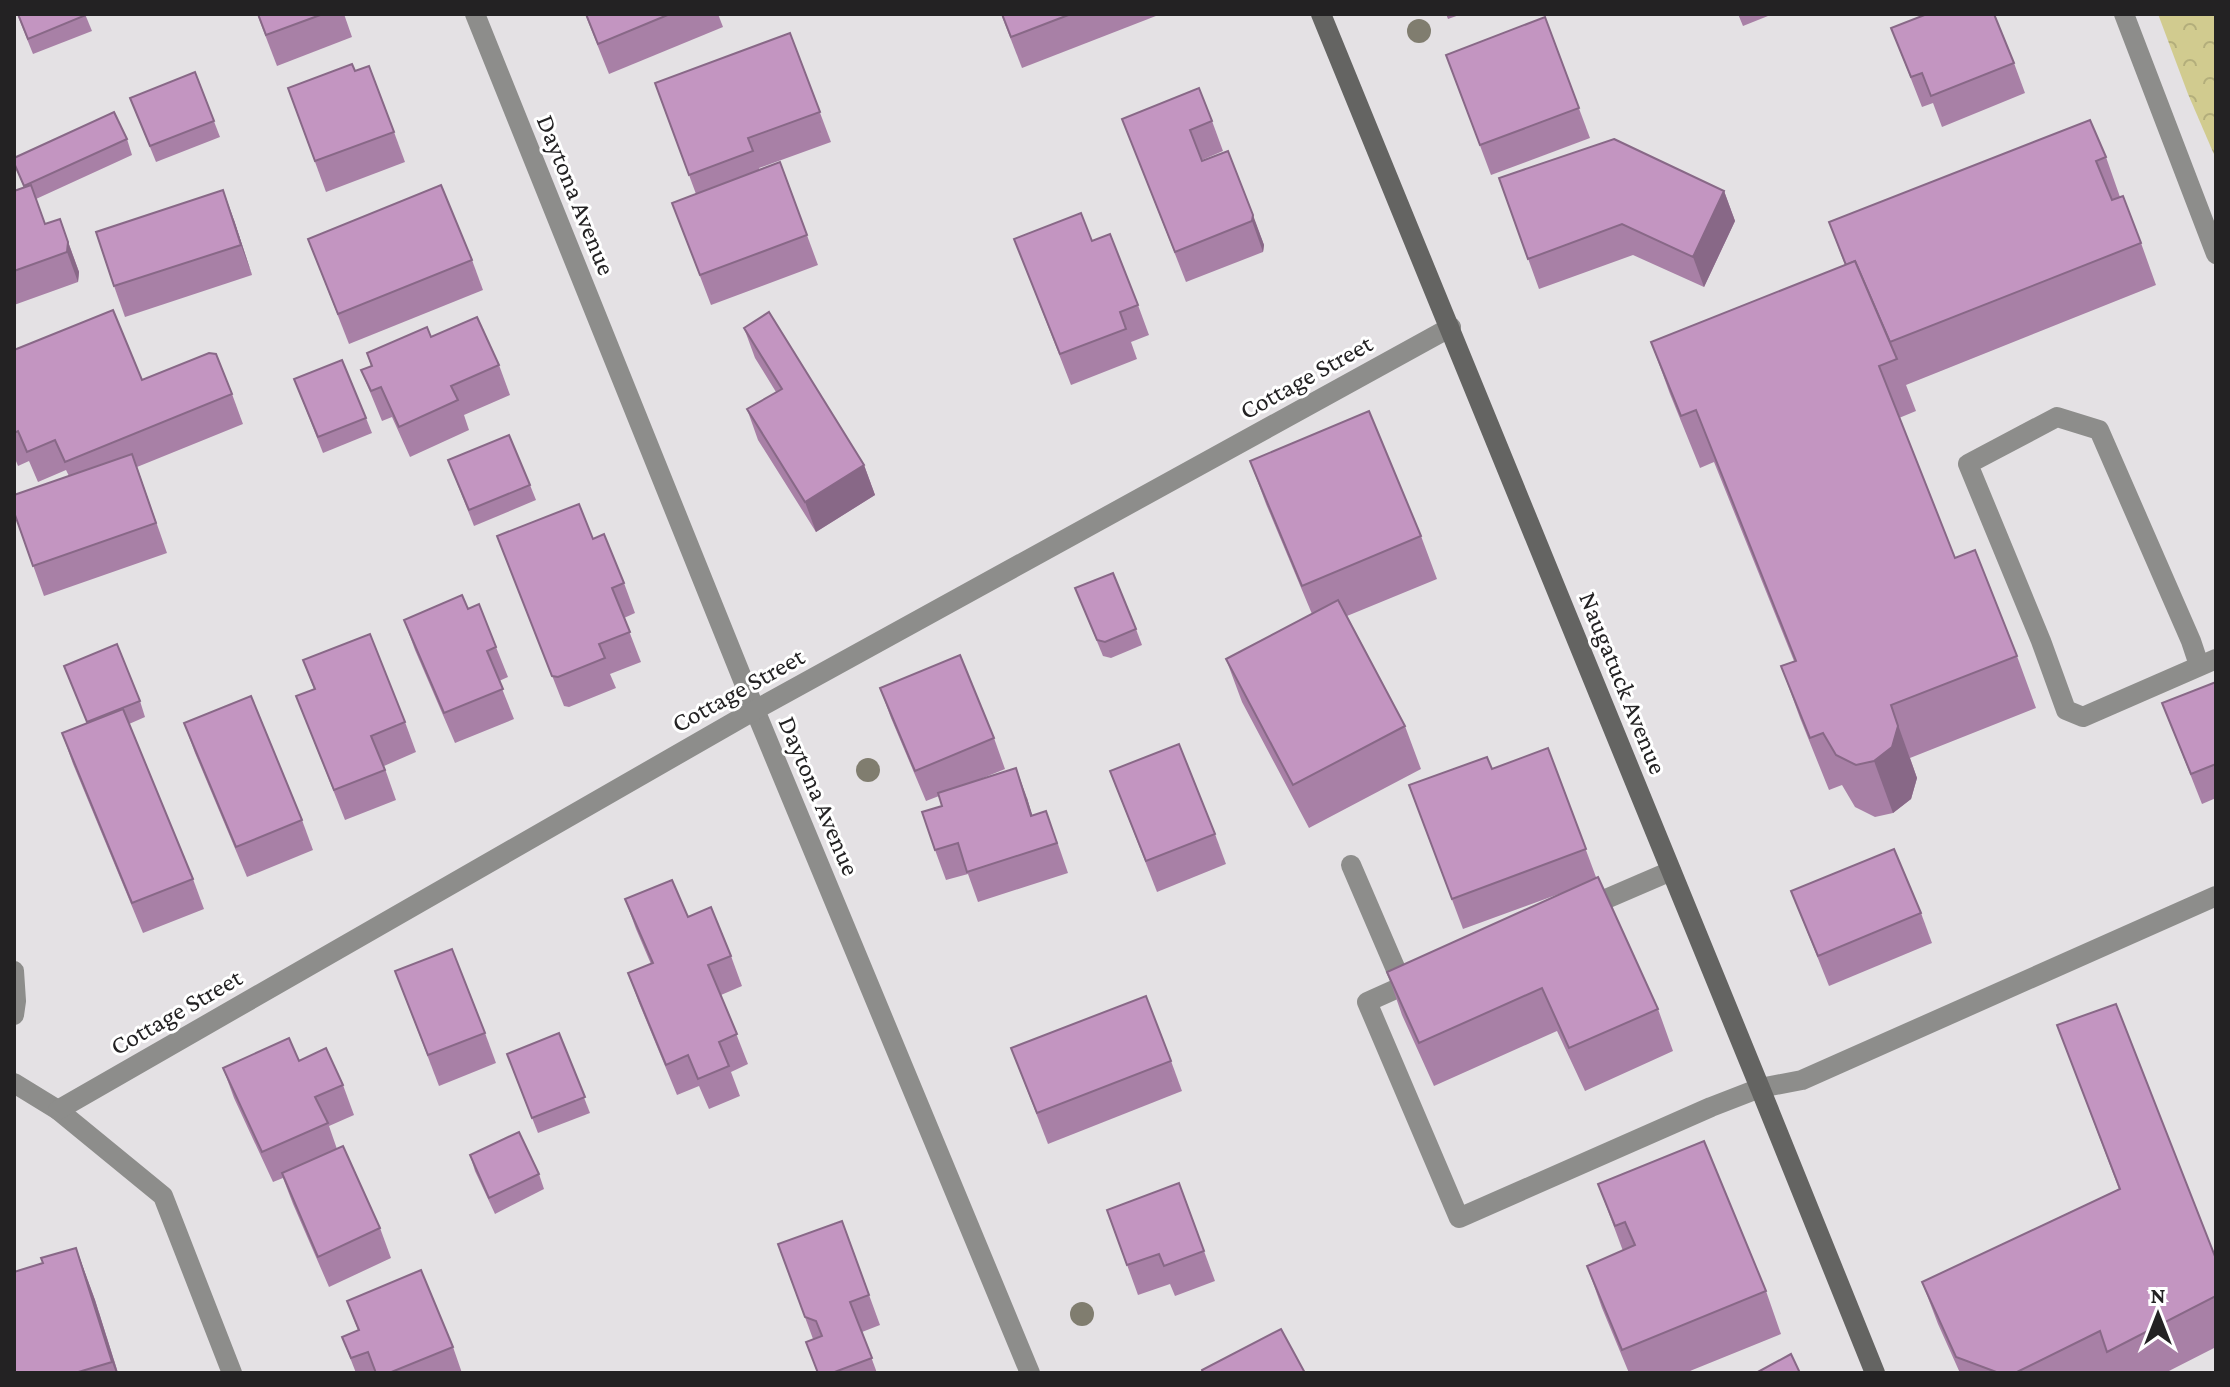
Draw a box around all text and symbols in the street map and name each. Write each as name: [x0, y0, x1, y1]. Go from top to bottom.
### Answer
street label: Daytona Avenue: [531, 111, 621, 279]
street label: Cottage Street: [1235, 329, 1378, 425]
street label: Naugatuck Avenue: [1573, 588, 1673, 778]
street label: Cottage Street: [667, 642, 810, 738]
street label: Daytona Avenue: [772, 712, 866, 880]
street label: Cottage Street: [105, 963, 247, 1061]
north arrow: [2118, 1275, 2198, 1355]
text: N: [2151, 1283, 2166, 1308]

